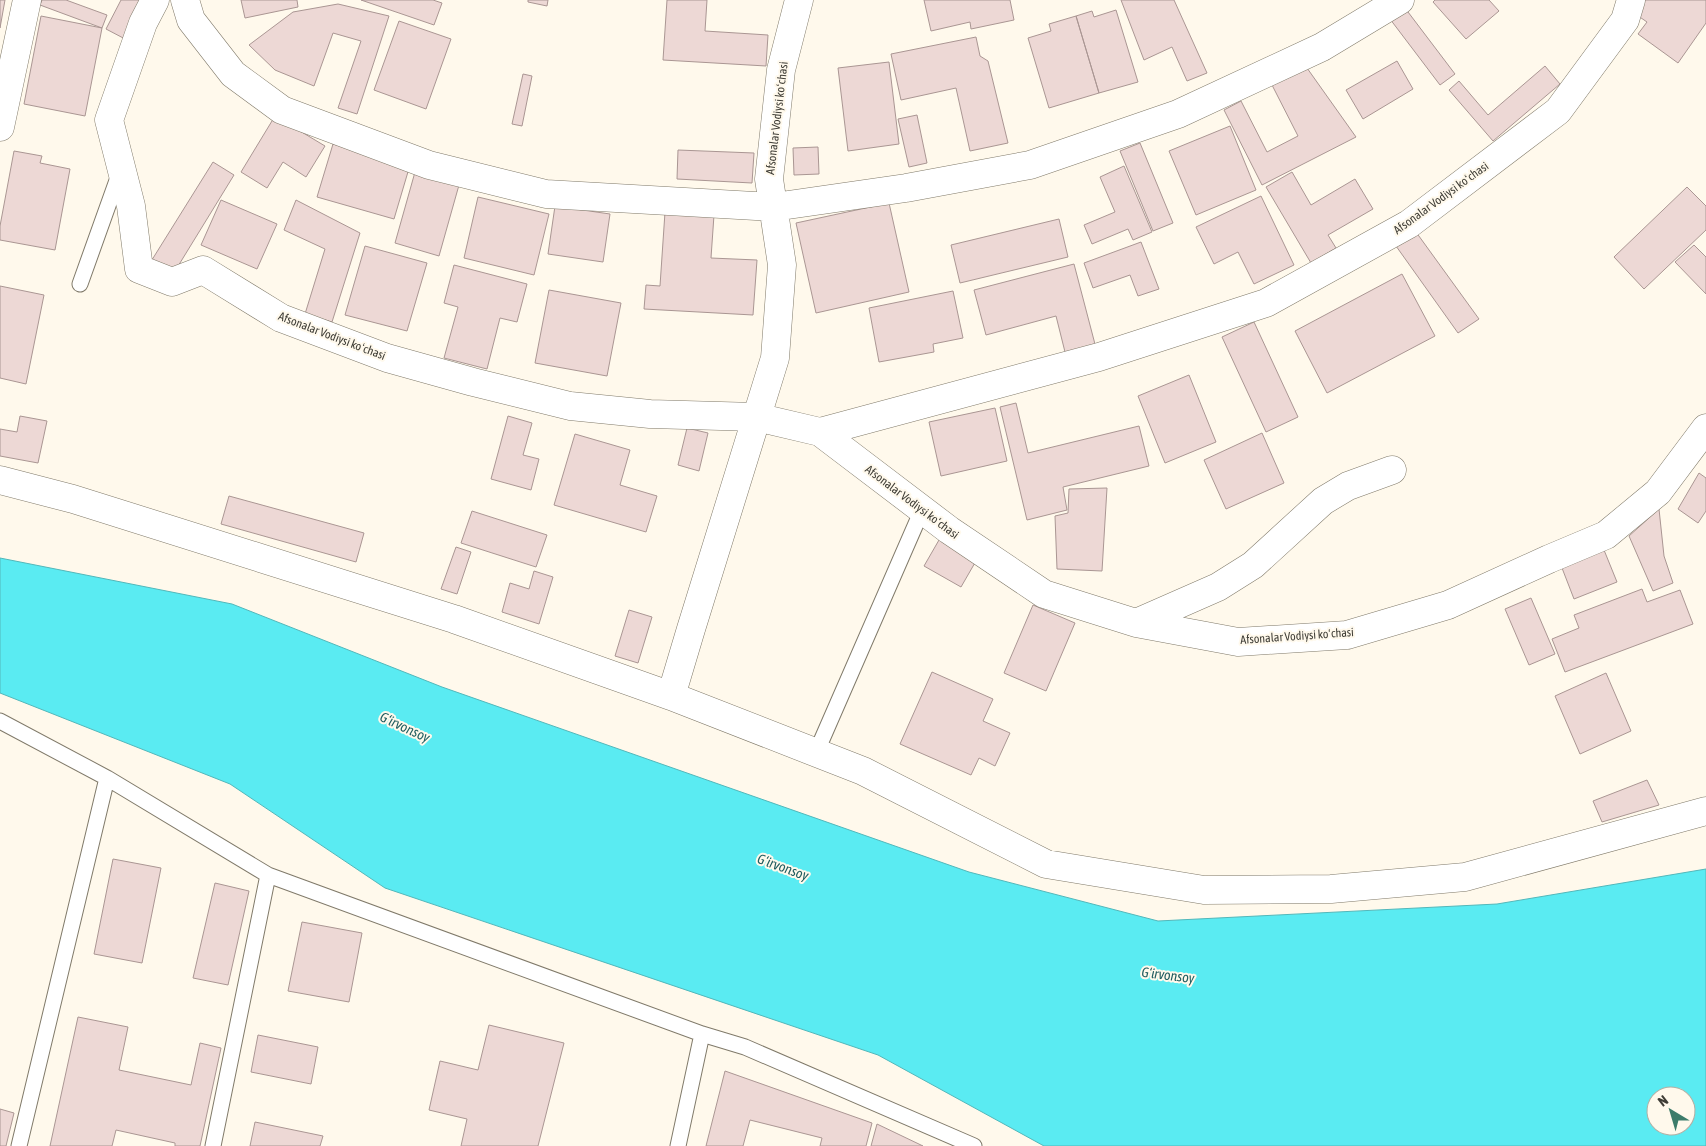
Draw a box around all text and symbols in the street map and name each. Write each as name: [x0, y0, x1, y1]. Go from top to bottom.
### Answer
street label: Afsonalar Vodiysi koʻchasi: [763, 61, 791, 175]
street label: Afsonalar Vodiysi koʻchasi: [1391, 159, 1491, 237]
street label: Afsonalar Vodiysi koʻchasi: [276, 309, 388, 363]
street label: Afsonalar Vodiysi koʻchasi: [862, 462, 962, 542]
street label: Afsonalar Vodiysi koʻchasi: [1240, 625, 1354, 647]
water label: G‘irvonsoy: [377, 708, 433, 746]
water label: G‘irvonsoy: [755, 850, 811, 884]
water label: G‘irvonsoy: [1141, 964, 1196, 986]
north arrow: [1646, 1086, 1696, 1136]
text: N: [1655, 1092, 1671, 1110]

